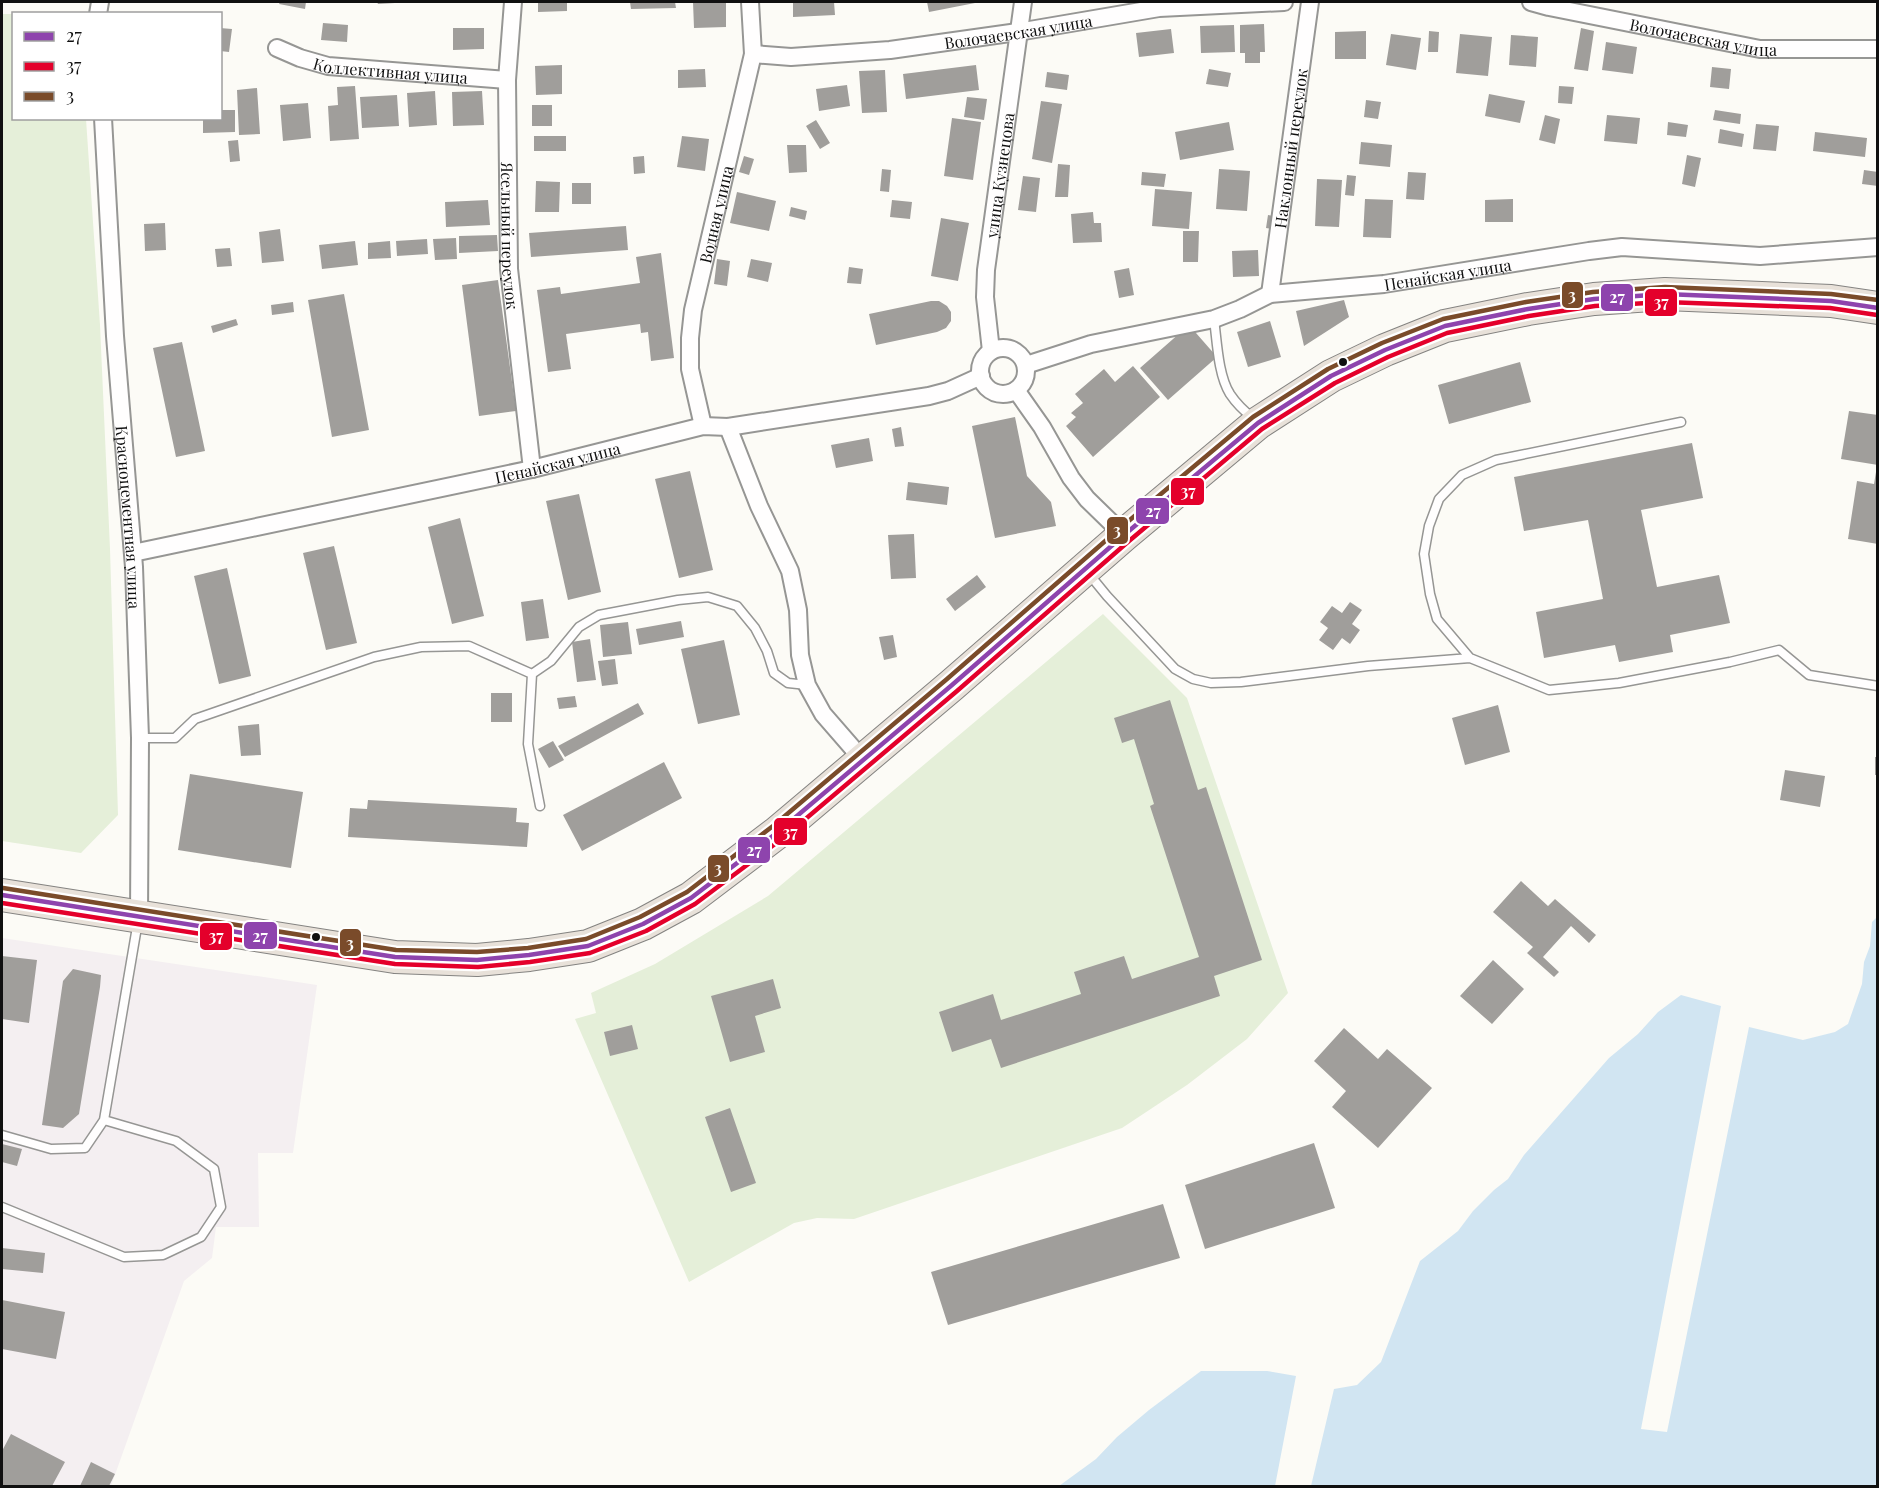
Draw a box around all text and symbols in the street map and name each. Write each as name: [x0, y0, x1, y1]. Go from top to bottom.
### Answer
street label: Волочаевская улица: [943, 9, 1094, 53]
legend: [12, 12, 222, 120]
street label: Волочаевская улица: [1628, 13, 1777, 60]
text: 27: [66, 23, 83, 47]
street label: Коллективная улица: [311, 52, 469, 87]
text: 37: [66, 53, 82, 77]
street label: Наклонный переулок: [1269, 67, 1311, 230]
text: 3: [66, 83, 74, 107]
street label: улица Кузнецова: [980, 111, 1018, 240]
street label: Ясельный переулок: [497, 161, 524, 310]
street label: Водная улица: [694, 163, 737, 265]
street label: Пенайская улица: [1382, 253, 1513, 294]
line badge: 3: [1561, 281, 1584, 309]
line badge: 27: [1600, 283, 1634, 312]
text: 3: [1568, 284, 1576, 305]
text: 27: [1609, 286, 1626, 307]
line badge: 37: [1644, 288, 1678, 317]
text: 37: [1653, 291, 1669, 312]
unlabelled marker: [1337, 356, 1349, 368]
street label: Красноцементная улица: [112, 424, 146, 609]
street label: Пенайская улица: [493, 437, 622, 487]
line badge: 37: [1170, 477, 1205, 506]
text: 37: [1180, 480, 1196, 501]
line badge: 27: [1135, 497, 1170, 525]
text: 27: [1145, 500, 1162, 521]
line badge: 3: [1106, 516, 1129, 545]
text: 3: [1113, 519, 1121, 540]
line badge: 37: [773, 817, 808, 846]
text: 37: [782, 821, 798, 842]
line badge: 27: [737, 836, 771, 864]
text: 27: [746, 839, 763, 860]
line badge: 3: [707, 854, 730, 883]
text: 3: [714, 857, 722, 878]
line badge: 27: [243, 921, 278, 950]
line badge: 37: [199, 922, 233, 951]
text: 37: [208, 925, 224, 946]
text: 27: [252, 925, 269, 946]
line badge: 3: [339, 928, 362, 957]
unlabelled marker: [310, 931, 322, 943]
text: 3: [346, 932, 354, 953]

